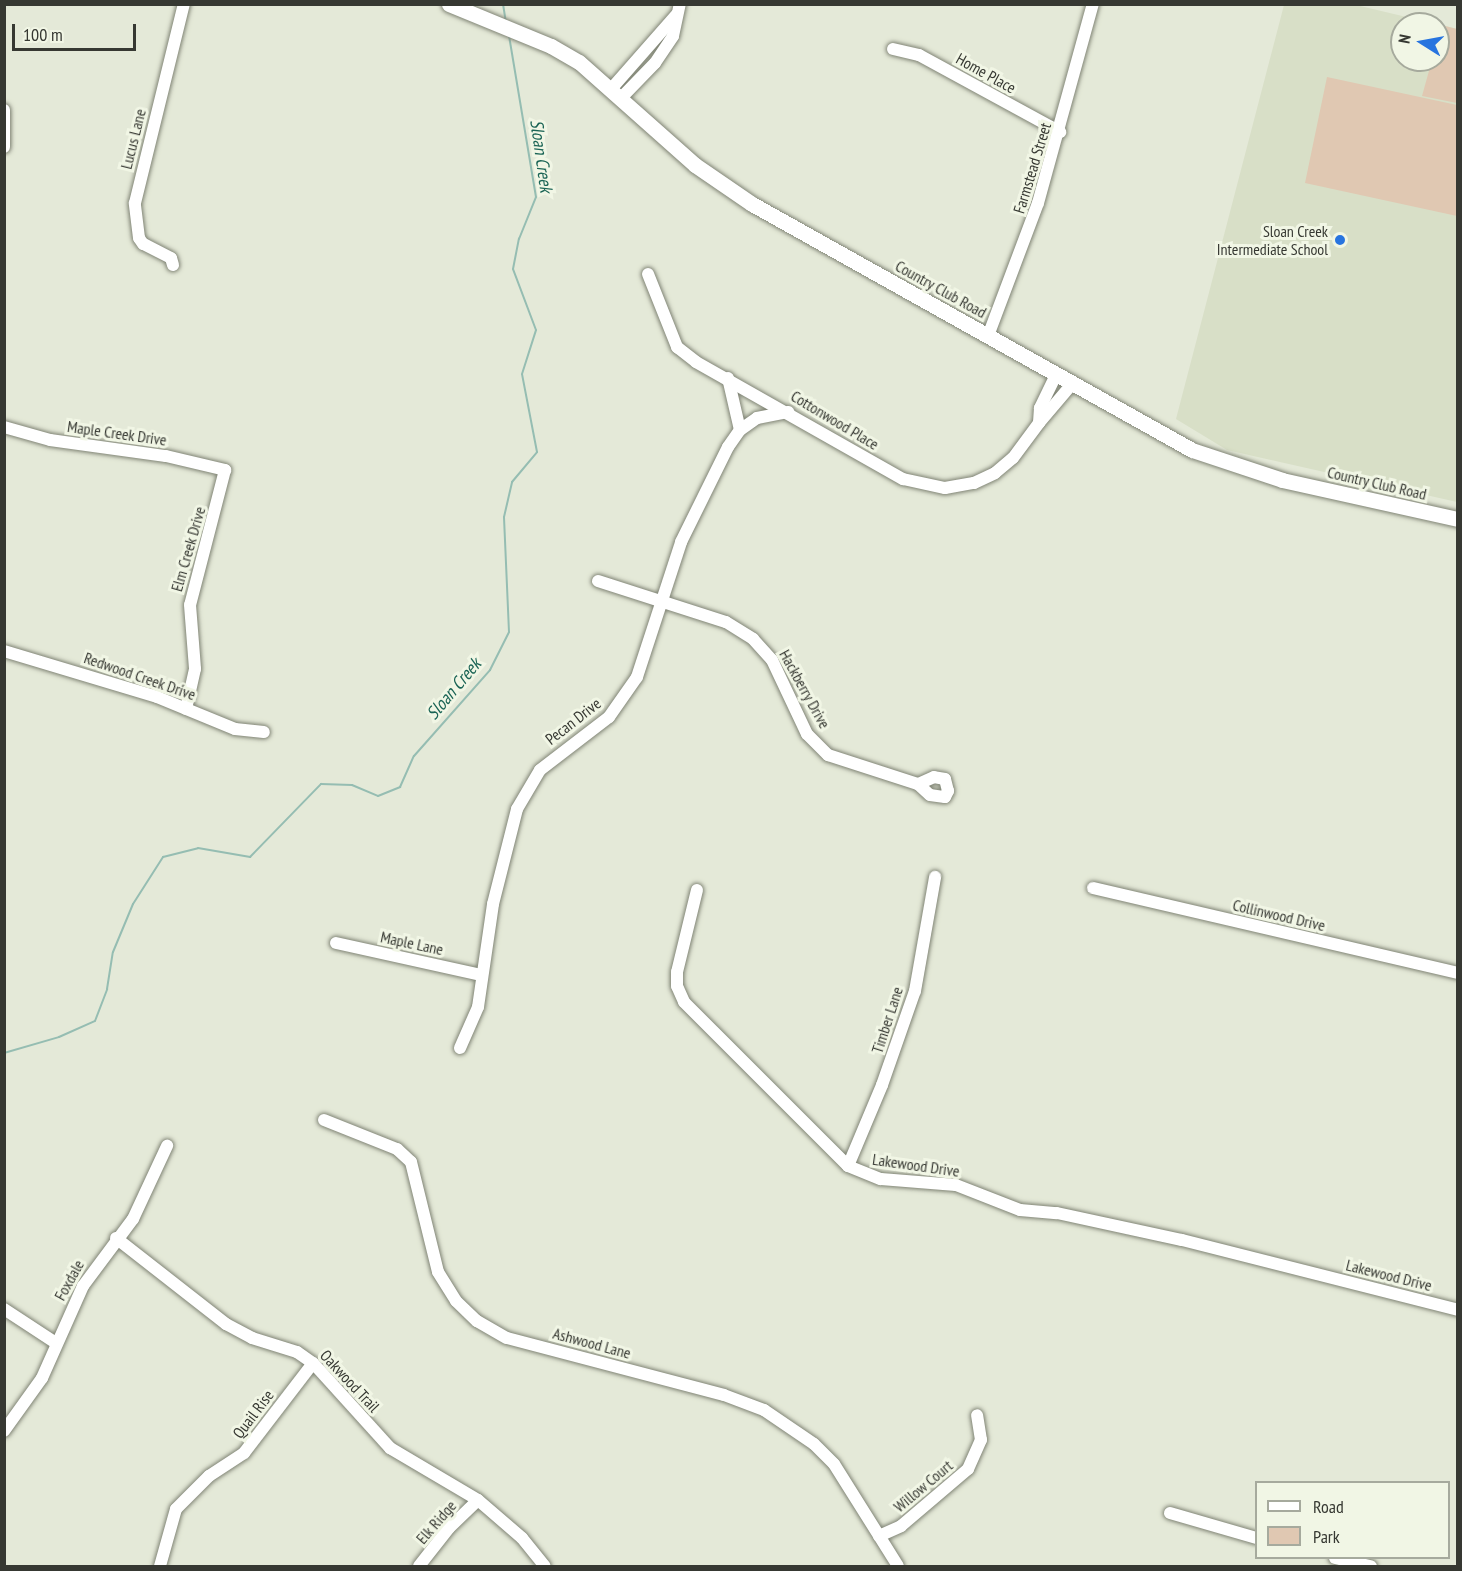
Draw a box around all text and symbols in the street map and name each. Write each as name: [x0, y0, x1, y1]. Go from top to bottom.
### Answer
scale bar: [15, 12, 140, 50]
north arrow: [1390, 12, 1450, 72]
text: 100 m: [23, 23, 63, 46]
text: N: [1394, 33, 1415, 45]
street label: Home Place: [953, 49, 1019, 97]
street label: Lucus Lane: [116, 107, 150, 171]
water label: Sloan Creek: [525, 118, 557, 194]
street label: Farmstead Street: [1009, 120, 1055, 216]
place label: Sloan Creek Intermediate School: [1217, 221, 1328, 259]
marker: Sloan Creek Intermediate School: [1333, 233, 1347, 247]
street label: Country Club Road: [892, 256, 990, 322]
street label: Cottonwood Place: [788, 386, 882, 454]
street label: Maple Creek Drive: [66, 416, 168, 450]
street label: Country Club Road: [1325, 462, 1429, 504]
street label: Elm Creek Drive: [167, 504, 209, 594]
street label: Hackberry Drive: [775, 646, 835, 732]
street label: Redwood Creek Drive: [81, 648, 199, 704]
water label: Sloan Creek: [422, 654, 486, 724]
street label: Pecan Drive: [542, 693, 604, 749]
street label: Collinwood Drive: [1231, 895, 1327, 935]
street label: Maple Lane: [379, 927, 445, 959]
street label: Timber Lane: [867, 984, 907, 1056]
street label: Lakewood Drive: [871, 1149, 961, 1181]
street label: Lakewood Drive: [1344, 1255, 1434, 1295]
street label: Foxdale: [50, 1256, 88, 1304]
street label: Ashwood Lane: [551, 1323, 633, 1363]
street label: Oakwood Trail: [316, 1346, 384, 1416]
street label: Quail Rise: [229, 1386, 277, 1442]
street label: Willow Court: [890, 1456, 956, 1516]
legend: [1255, 1481, 1450, 1559]
text: Road: [1313, 1495, 1344, 1518]
street label: Elk Ridge: [412, 1496, 460, 1548]
text: Park: [1313, 1525, 1340, 1548]

